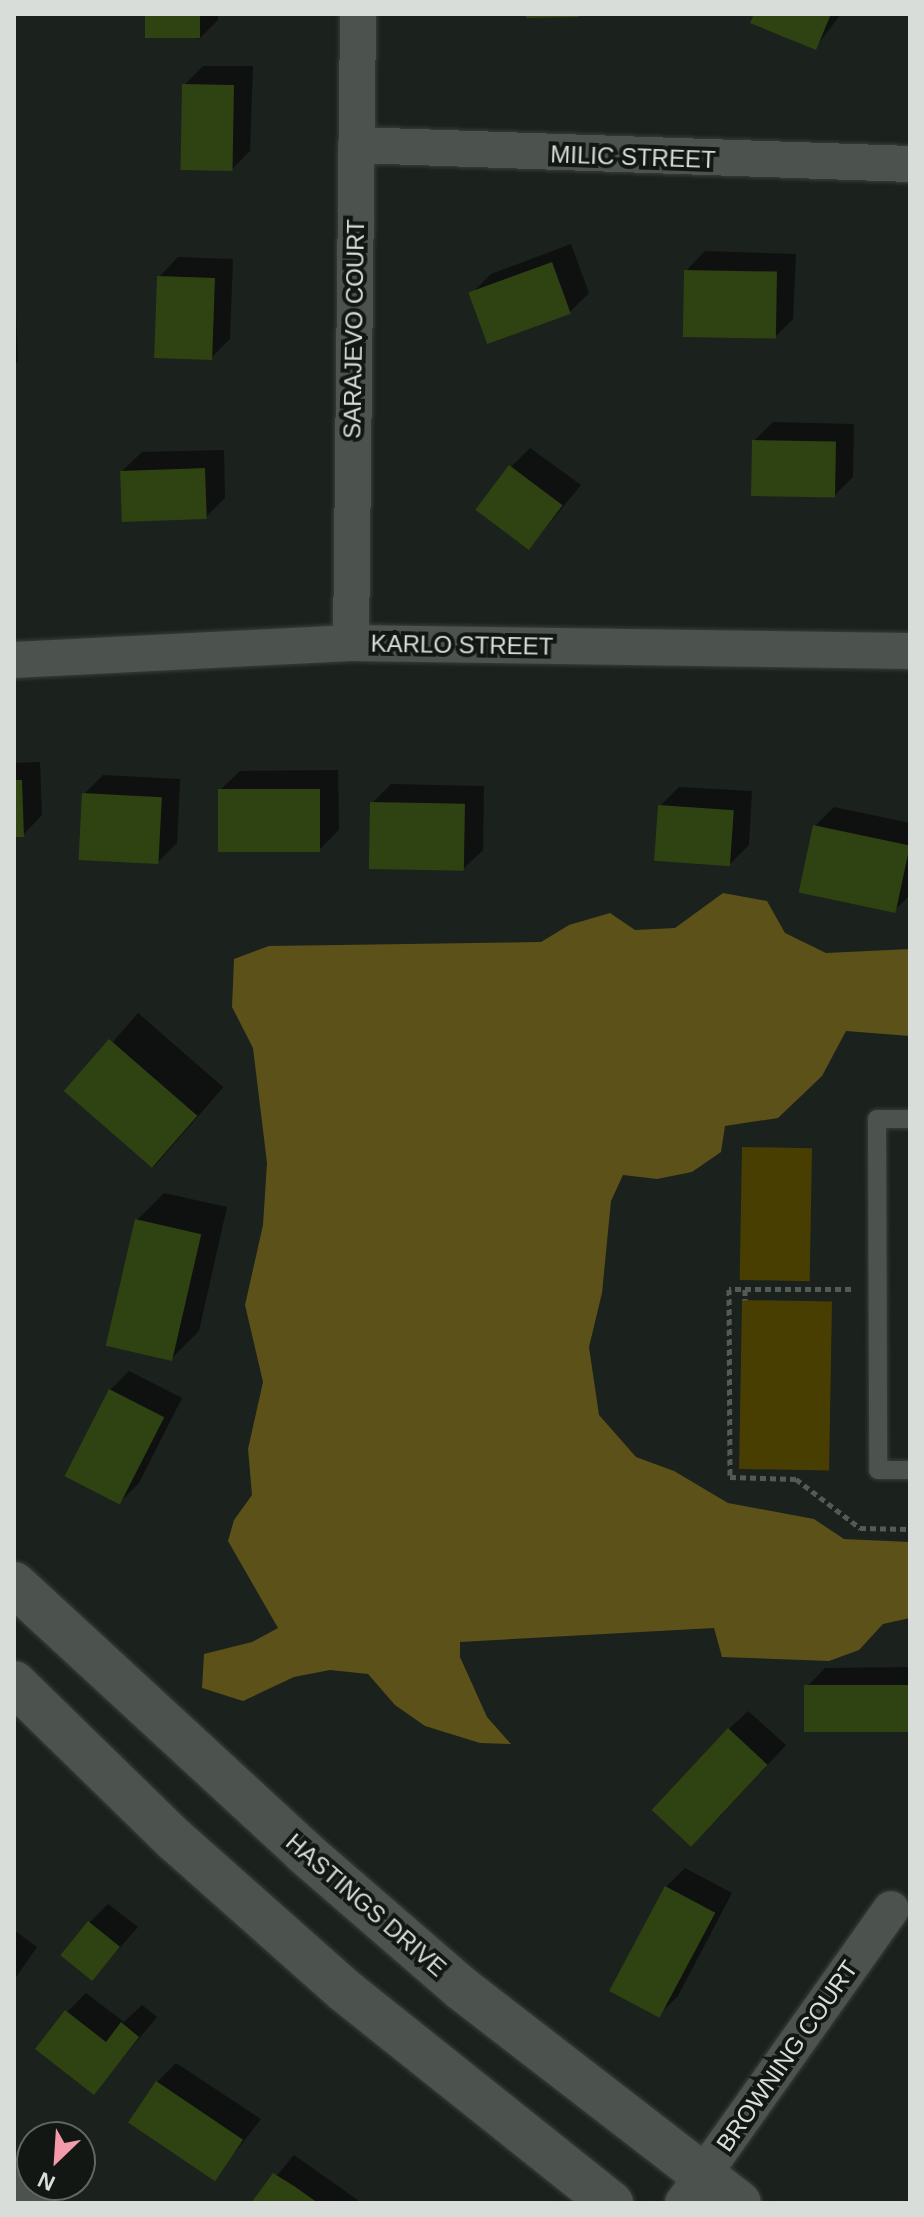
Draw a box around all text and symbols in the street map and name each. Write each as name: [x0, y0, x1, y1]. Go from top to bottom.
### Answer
street label: MILIC STREET: [550, 140, 716, 174]
street label: SARAJEVO COURT: [338, 219, 370, 439]
street label: KARLO STREET: [370, 629, 554, 661]
street label: HASTINGS DRIVE: [280, 1828, 452, 1982]
street label: BROWNING COURT: [710, 1955, 864, 2157]
north arrow: [16, 2121, 96, 2201]
text: N: [34, 2167, 59, 2196]

